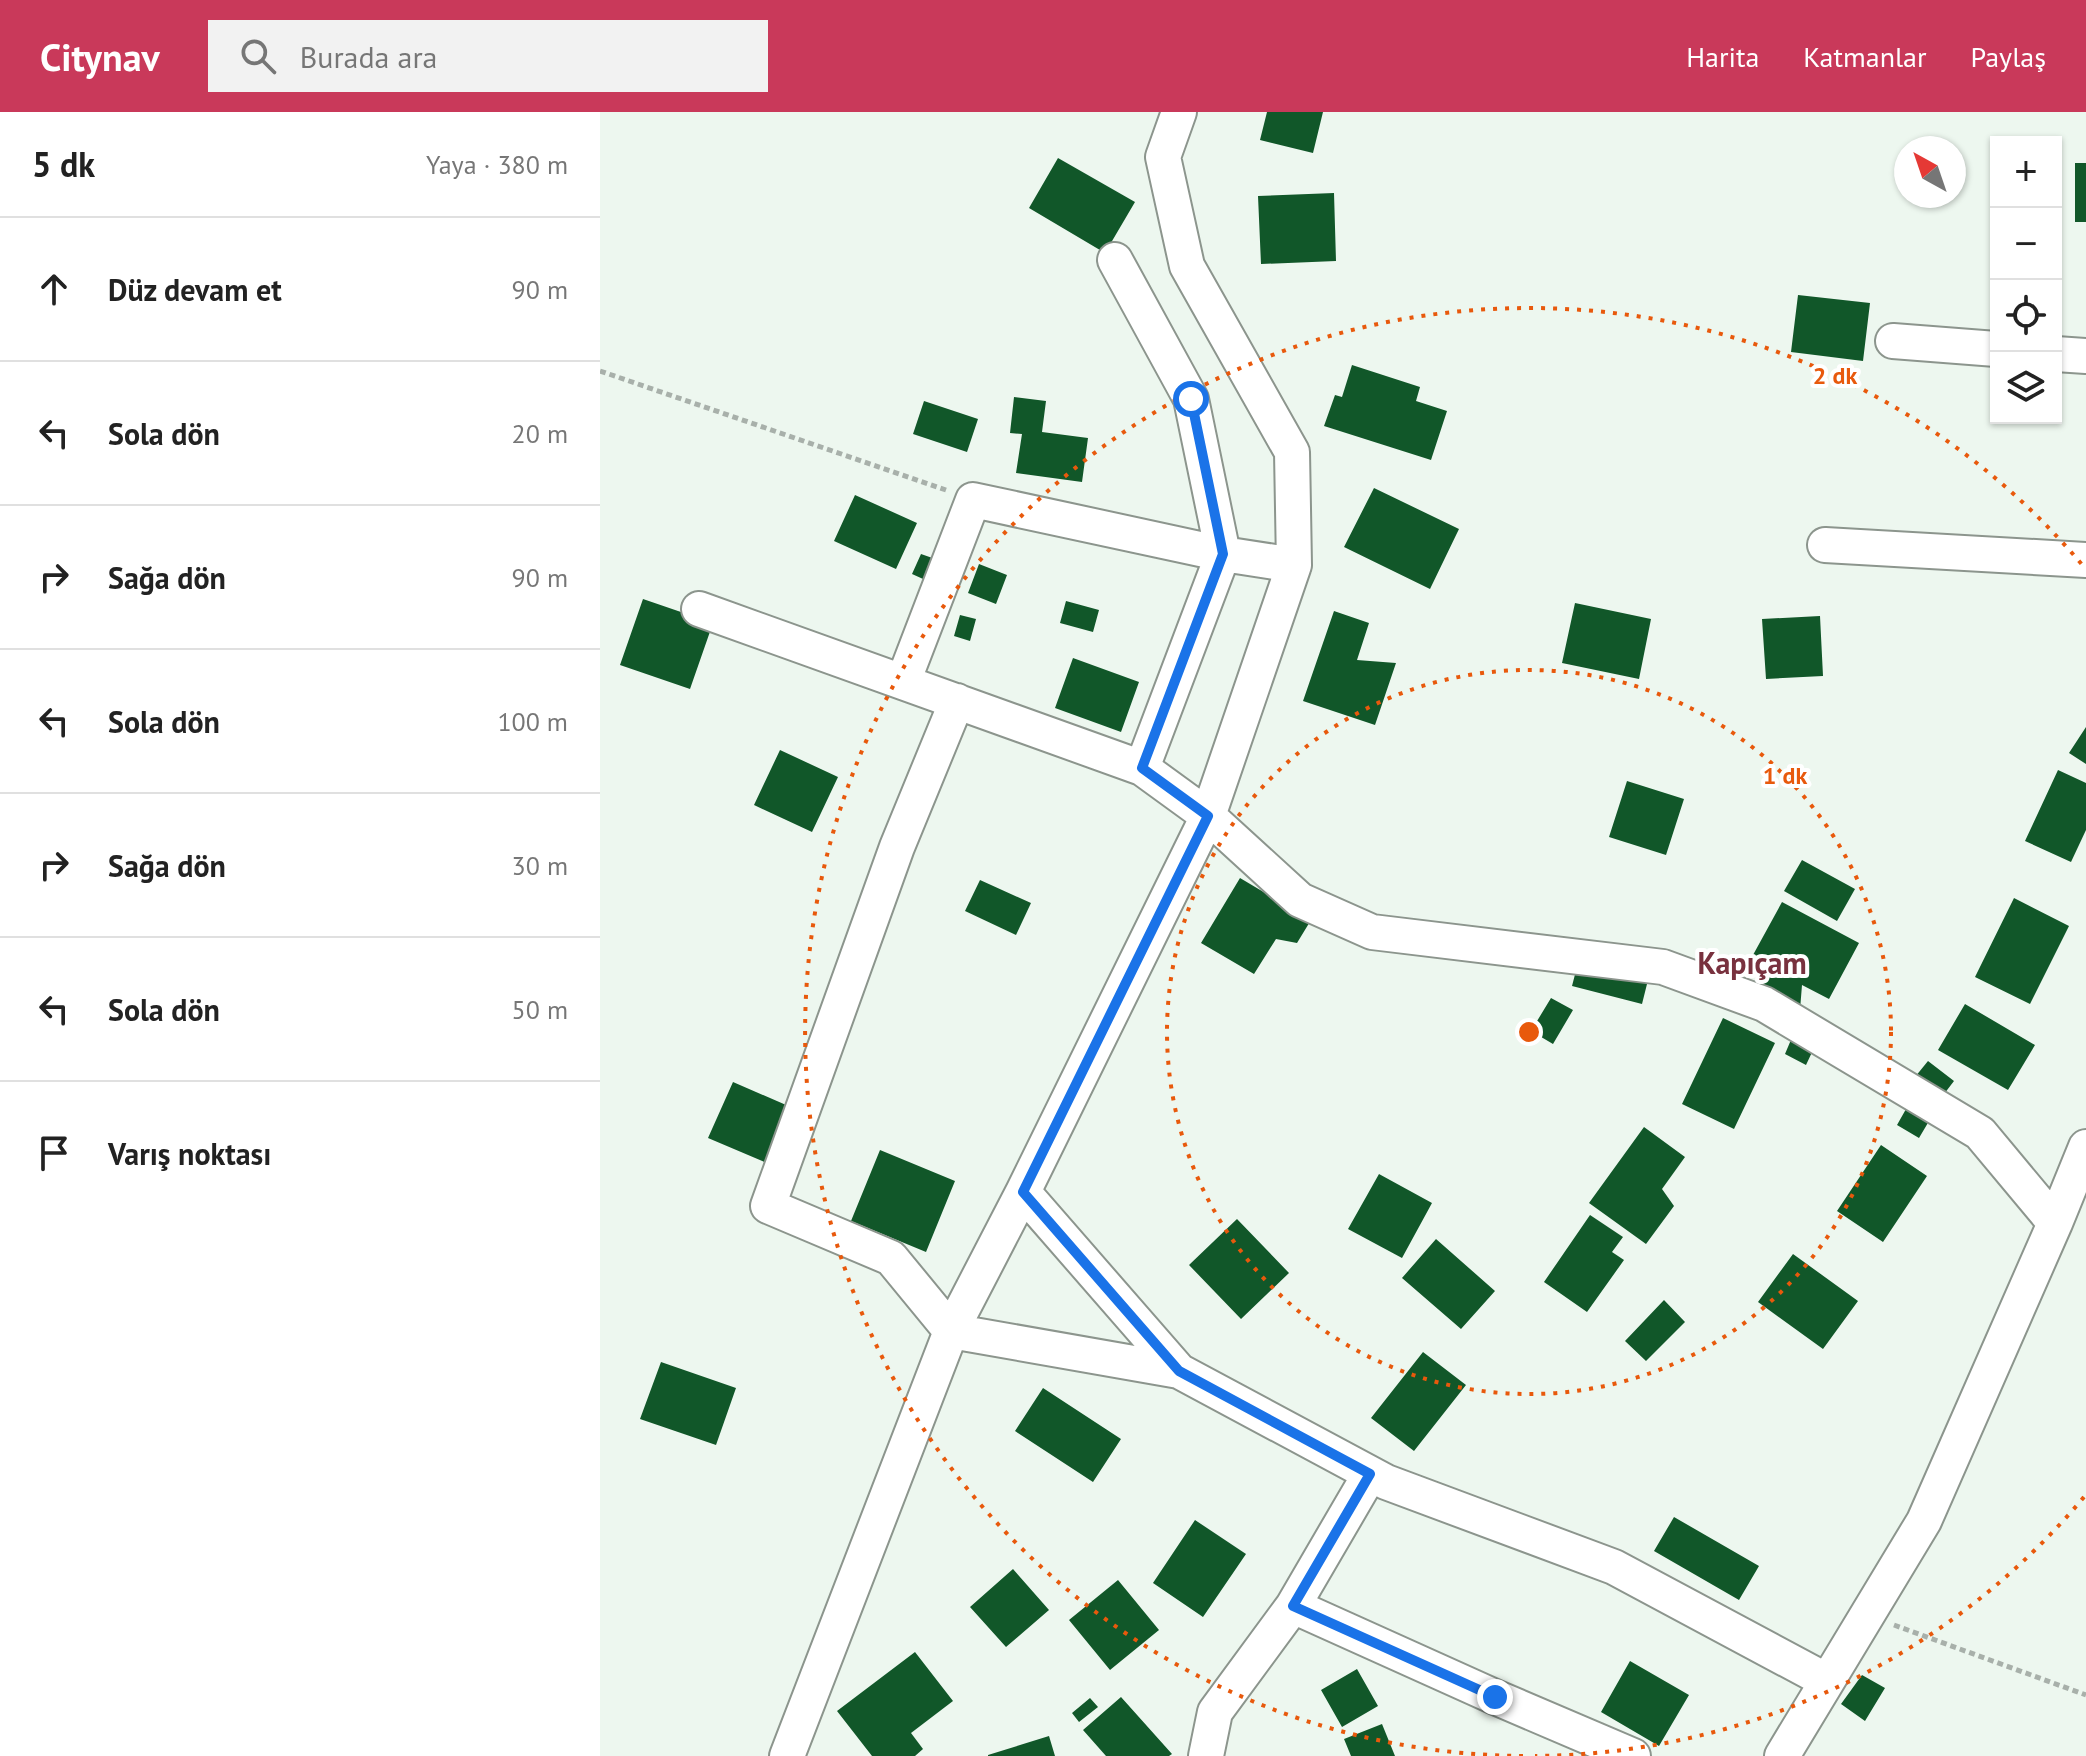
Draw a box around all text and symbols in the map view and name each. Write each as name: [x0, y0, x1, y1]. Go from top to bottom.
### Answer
search box: [208, 20, 768, 92]
text: Citynav: [40, 32, 160, 81]
icon: search: [236, 34, 280, 78]
text: Burada ara: [300, 37, 437, 76]
text: Harita: [1686, 38, 1759, 75]
text: Katmanlar: [1803, 38, 1927, 75]
text: Paylaş: [1971, 38, 2046, 75]
north arrow: [1894, 136, 1966, 208]
map controls: [1990, 136, 2062, 424]
button: +: [1990, 136, 2062, 208]
text: 5 dk: [32, 142, 95, 186]
text: Yaya · 380 m: [426, 148, 568, 181]
button: −: [1990, 208, 2062, 280]
icon: ahead: [32, 267, 76, 311]
text: Düz devam et: [108, 270, 282, 309]
text: 90 m: [512, 273, 568, 306]
button: locate: [1990, 280, 2062, 352]
button: layers: [1990, 352, 2062, 424]
text: 2 dk: [1813, 360, 1857, 391]
route start: [1173, 381, 1209, 417]
icon: left: [32, 411, 76, 455]
text: Sola dön: [108, 414, 220, 453]
text: 20 m: [512, 417, 568, 450]
icon: right: [32, 555, 76, 599]
text: Sağa dön: [108, 558, 226, 597]
text: 90 m: [512, 561, 568, 594]
icon: left: [32, 699, 76, 743]
text: Sola dön: [108, 702, 220, 741]
text: 100 m: [497, 705, 568, 738]
text: 1 dk: [1763, 760, 1807, 791]
icon: right: [32, 843, 76, 887]
text: Sağa dön: [108, 846, 226, 885]
text: 30 m: [512, 849, 568, 882]
district label: Kapıçam: [1697, 943, 1807, 982]
icon: left: [32, 987, 76, 1031]
text: Sola dön: [108, 990, 220, 1029]
text: 50 m: [512, 993, 568, 1026]
centre of rings: [1515, 1018, 1543, 1046]
icon: arrive: [32, 1131, 76, 1175]
text: Varış noktası: [108, 1134, 271, 1173]
route end: [1477, 1679, 1513, 1715]

